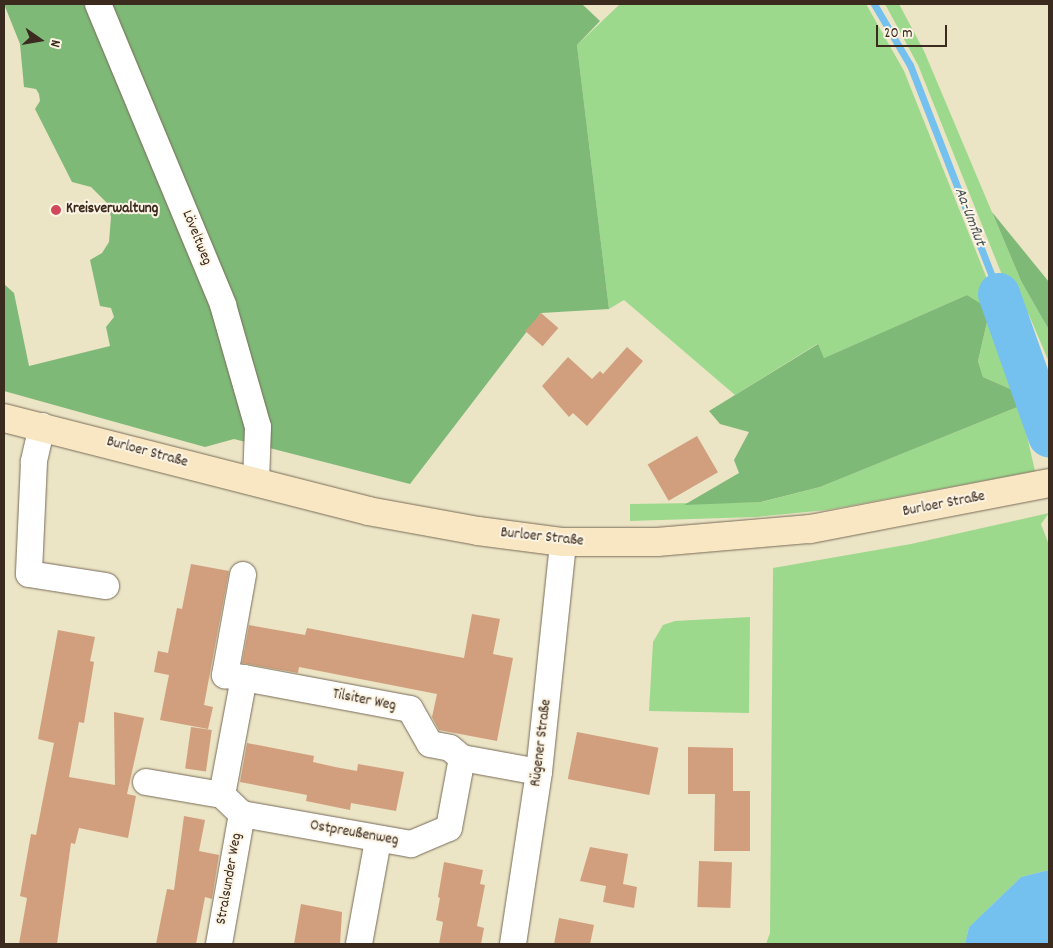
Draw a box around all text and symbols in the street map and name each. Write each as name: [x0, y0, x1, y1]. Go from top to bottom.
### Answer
north arrow: [15, 15, 65, 65]
scale bar: [878, 15, 949, 47]
text: 20 m: [884, 23, 912, 45]
text: N: [44, 38, 65, 49]
water label: Aa-Umflut: [949, 185, 989, 249]
place label: Kreisverwaltung: [66, 201, 158, 219]
marker: Kreisverwaltung: [50, 204, 62, 216]
street label: Löveltweg: [177, 208, 215, 268]
street label: Burloer Straße: [104, 434, 190, 472]
street label: Burloer Straße: [901, 488, 987, 522]
street label: Burloer Straße: [500, 525, 584, 551]
street label: Tilsiter Weg: [331, 686, 397, 716]
street label: Rügener Straße: [528, 698, 556, 788]
street label: Ostpreußenweg: [308, 817, 400, 851]
street label: Stralsunder Weg: [213, 832, 247, 926]

